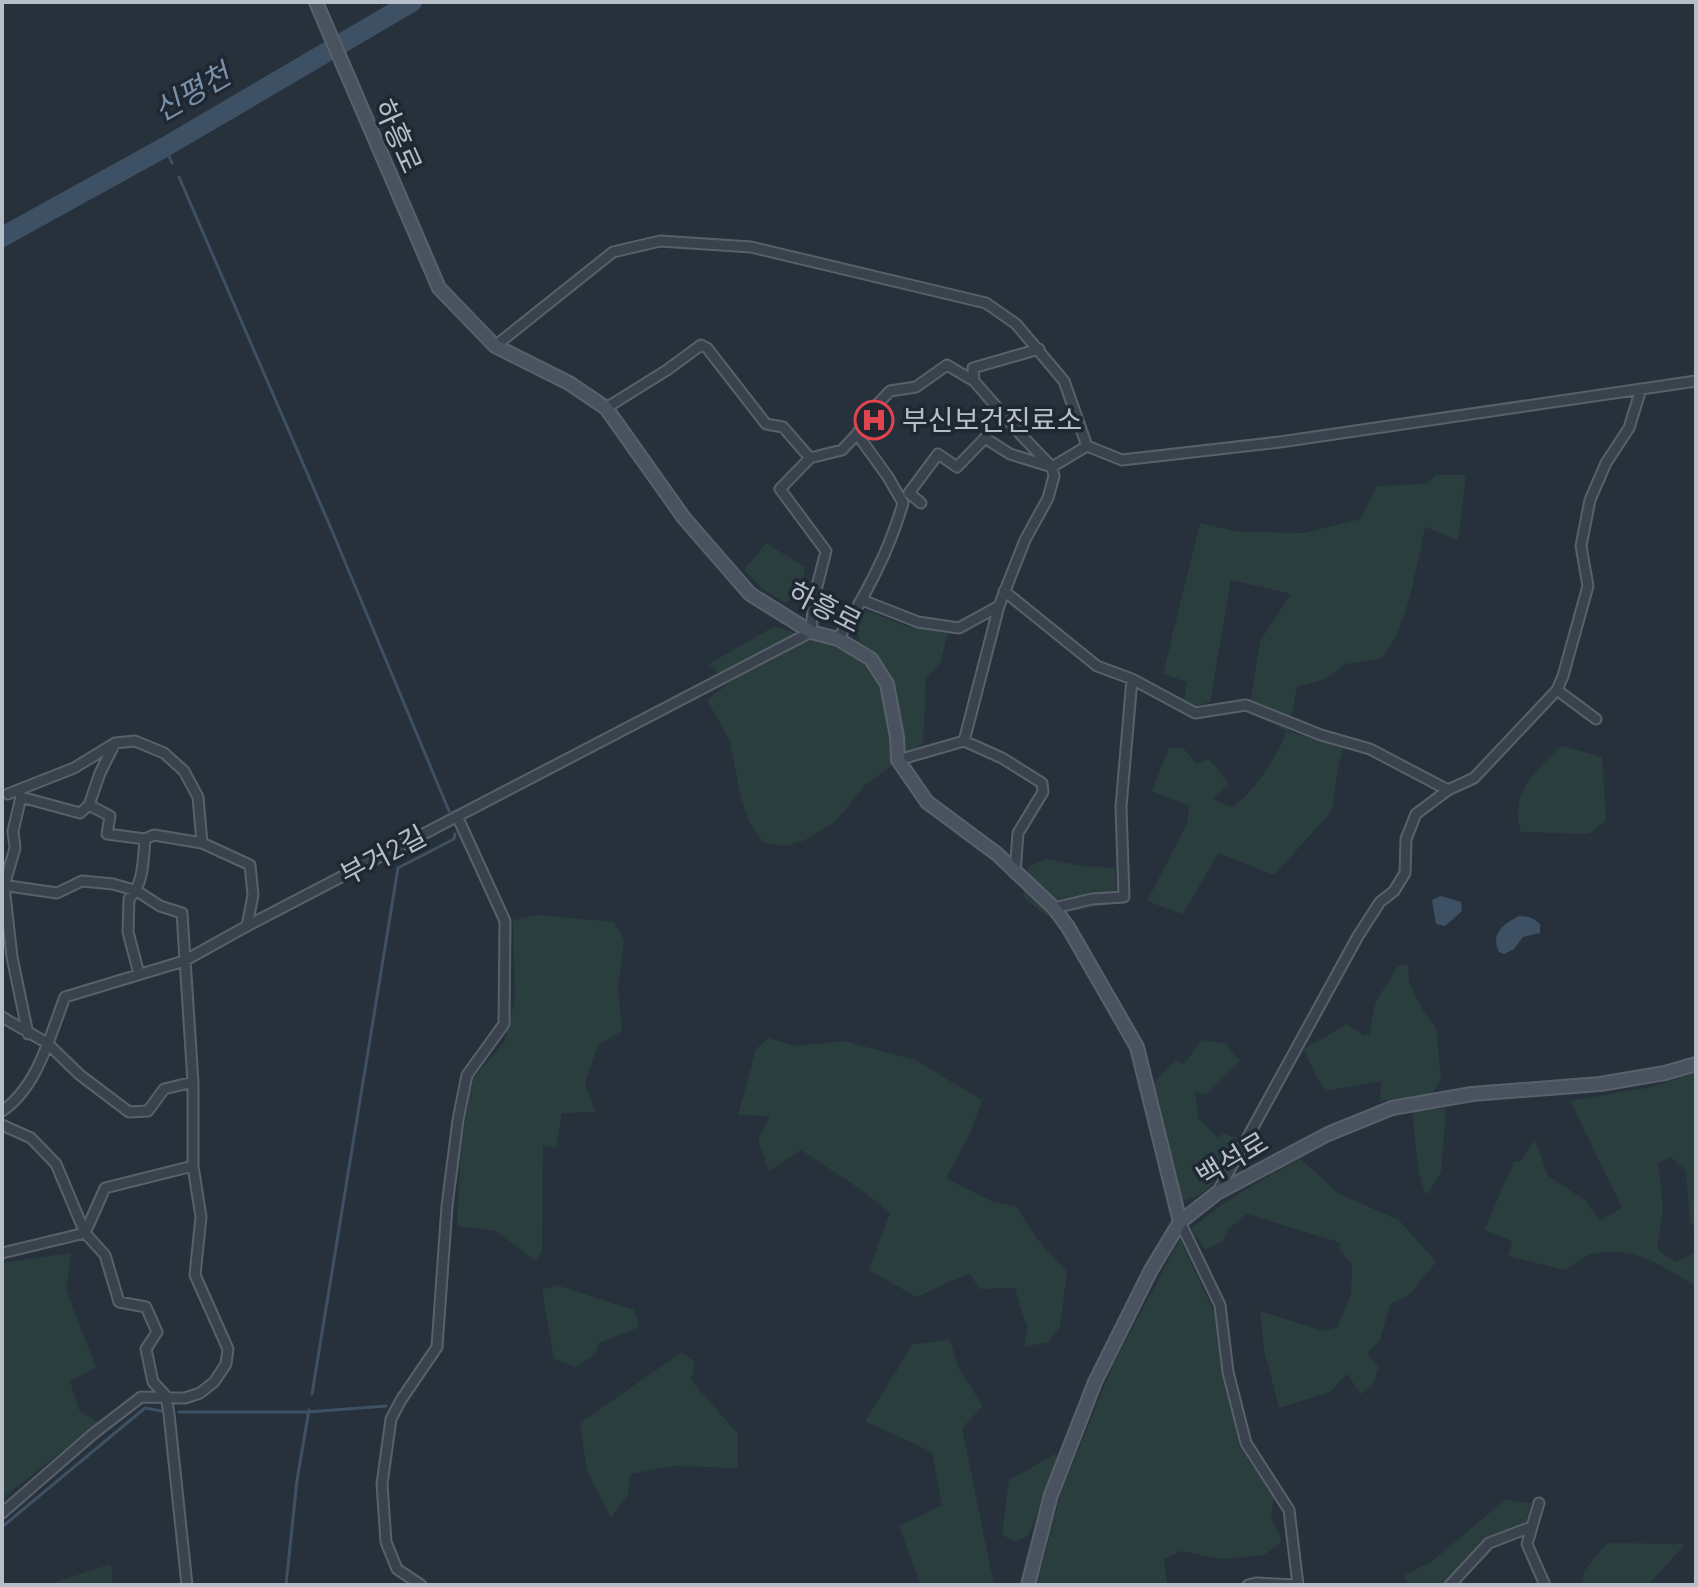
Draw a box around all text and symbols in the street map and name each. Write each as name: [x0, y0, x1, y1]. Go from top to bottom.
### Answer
water label: 신평천: [146, 53, 239, 128]
street label: 하흥로: [368, 93, 430, 178]
hospital icon: 부신보건진료소: [853, 399, 895, 441]
place label: 부신보건진료소: [902, 402, 1082, 436]
street label: 하흥로: [783, 573, 868, 639]
street label: 부거2길: [334, 817, 431, 891]
street label: 백석로: [1190, 1124, 1273, 1193]

